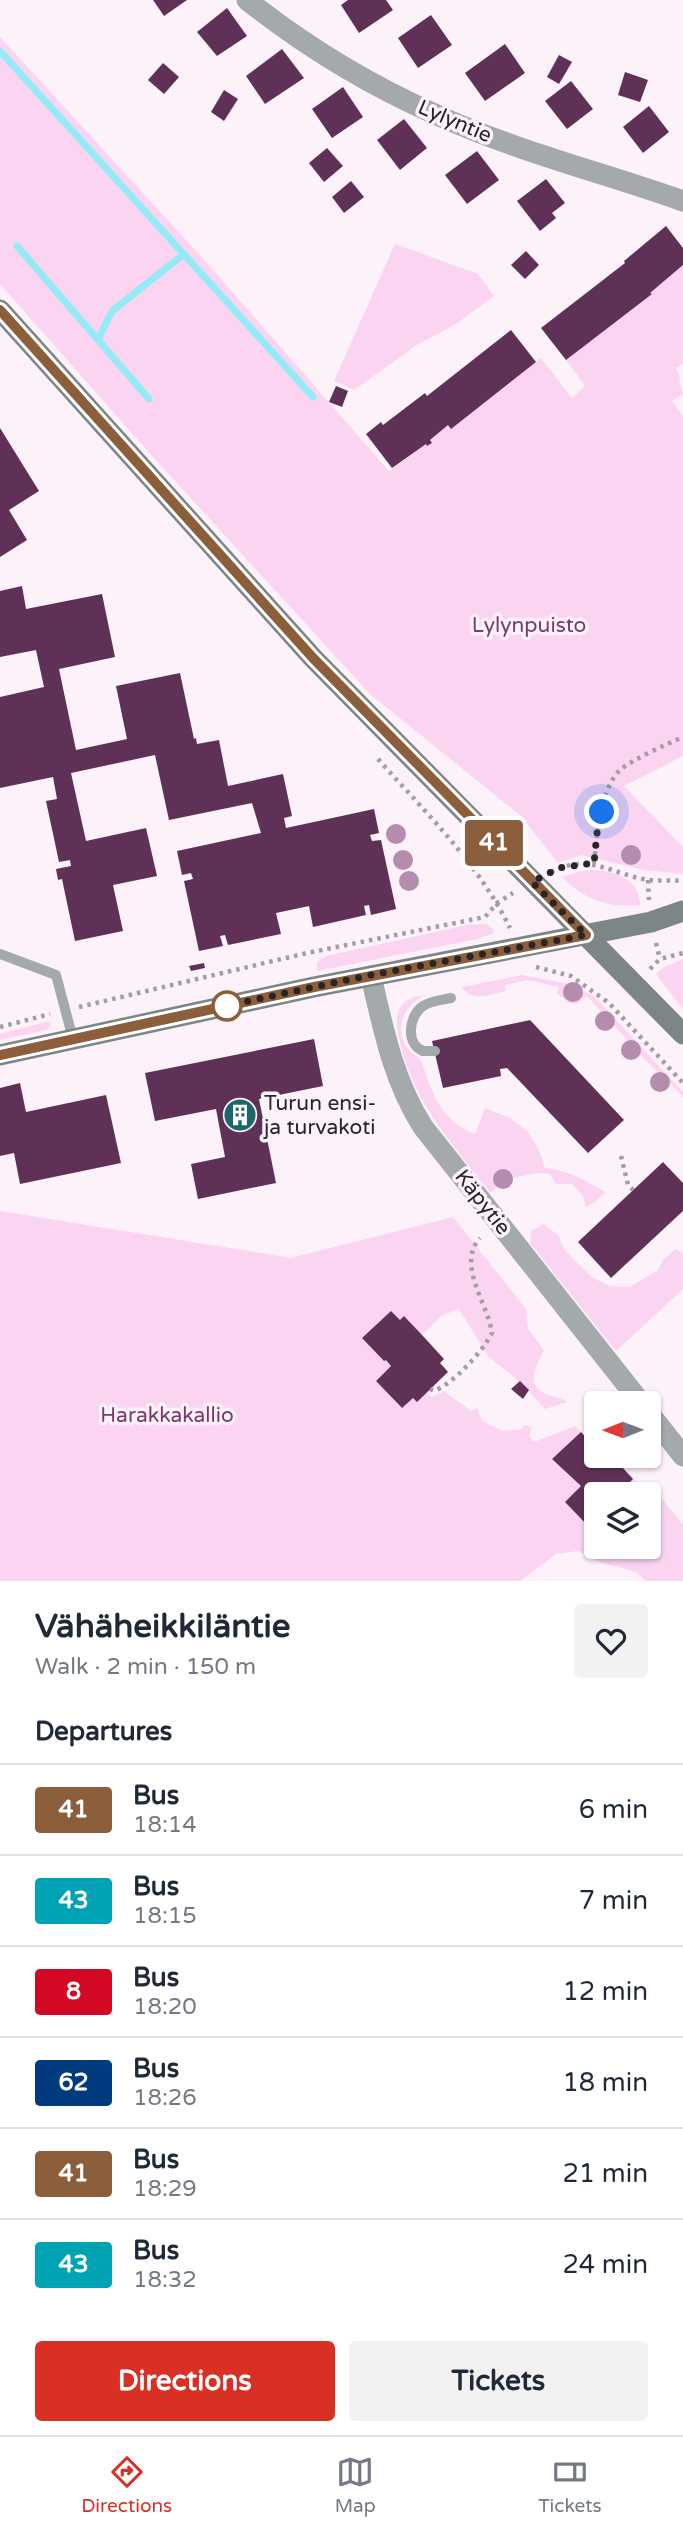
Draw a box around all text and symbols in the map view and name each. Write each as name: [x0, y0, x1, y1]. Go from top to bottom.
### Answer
street label: Lylyntie: [414, 95, 495, 148]
park label: Lylynpuisto: [472, 613, 586, 638]
your location: [584, 794, 619, 829]
line badge: 41: [462, 820, 526, 866]
text: 41: [479, 828, 509, 857]
unlabelled marker: [212, 991, 242, 1021]
place label: Turun ensi- ja turvakoti: [263, 1091, 376, 1140]
building icon: Turun ensi- ja turvakoti: [221, 1096, 259, 1134]
street label: Käpytie: [449, 1165, 516, 1240]
north arrow: [584, 1391, 662, 1468]
map controls: [584, 1391, 661, 1559]
park label: Harakkakallio: [100, 1403, 234, 1428]
button: layers: [584, 1482, 661, 1559]
button: heart: [574, 1604, 648, 1678]
text: Vähäheikkiläntie: [35, 1607, 290, 1646]
text: Walk · 2 min · 150 m: [35, 1653, 256, 1681]
text: Departures: [35, 1716, 172, 1747]
text: Bus: [133, 1780, 179, 1811]
text: 6 min: [579, 1794, 648, 1825]
text: 41: [58, 1795, 89, 1824]
text: 18:14: [133, 1811, 197, 1839]
text: Bus: [133, 1871, 179, 1902]
text: 7 min: [579, 1885, 648, 1916]
text: 43: [58, 1886, 89, 1915]
text: 18:15: [133, 1902, 197, 1930]
text: Bus: [133, 1962, 179, 1993]
text: 12 min: [562, 1976, 648, 2007]
text: 8: [66, 1977, 81, 2006]
text: 18:20: [133, 1993, 197, 2021]
text: Bus: [133, 2053, 179, 2084]
text: 18 min: [562, 2067, 648, 2098]
text: 62: [58, 2068, 89, 2097]
text: 18:26: [133, 2084, 197, 2112]
text: Bus: [133, 2144, 179, 2175]
text: 21 min: [562, 2158, 648, 2189]
text: 41: [58, 2159, 89, 2188]
text: 18:29: [133, 2175, 197, 2203]
text: Bus: [133, 2235, 179, 2266]
text: 24 min: [562, 2249, 648, 2280]
text: 43: [58, 2250, 89, 2279]
text: 18:32: [133, 2266, 197, 2294]
button: Directions: [35, 2341, 335, 2421]
button: Tickets: [349, 2341, 648, 2421]
tab: Directions: [81, 2453, 172, 2517]
tab: Map: [335, 2453, 376, 2517]
tab: Tickets: [538, 2453, 602, 2517]

